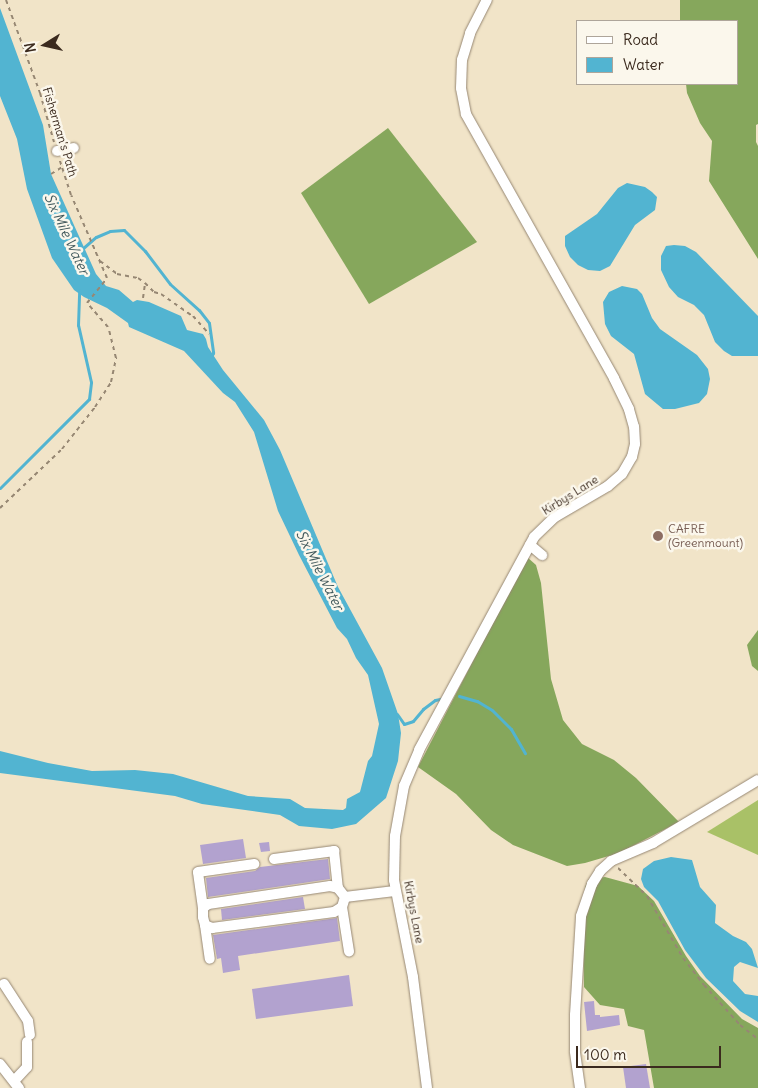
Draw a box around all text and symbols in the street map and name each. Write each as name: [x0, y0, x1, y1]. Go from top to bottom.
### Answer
north arrow: [20, 20, 70, 70]
legend: [576, 20, 738, 85]
text: Road: [623, 30, 658, 49]
text: N: [21, 41, 40, 54]
text: Water: [623, 55, 664, 74]
street label: Fisherman's Path: [40, 86, 80, 178]
water label: Six Mile Water: [41, 191, 93, 277]
street label: Kirbys Lane: [539, 472, 601, 518]
place label: CAFRE (Greenmount): [668, 522, 743, 550]
water label: Six Mile Water: [293, 527, 347, 613]
marker: CAFRE (Greenmount): [652, 530, 664, 542]
street label: Kirbys Lane: [401, 879, 427, 945]
scale bar: [578, 1036, 723, 1068]
text: 100 m: [584, 1045, 626, 1064]

